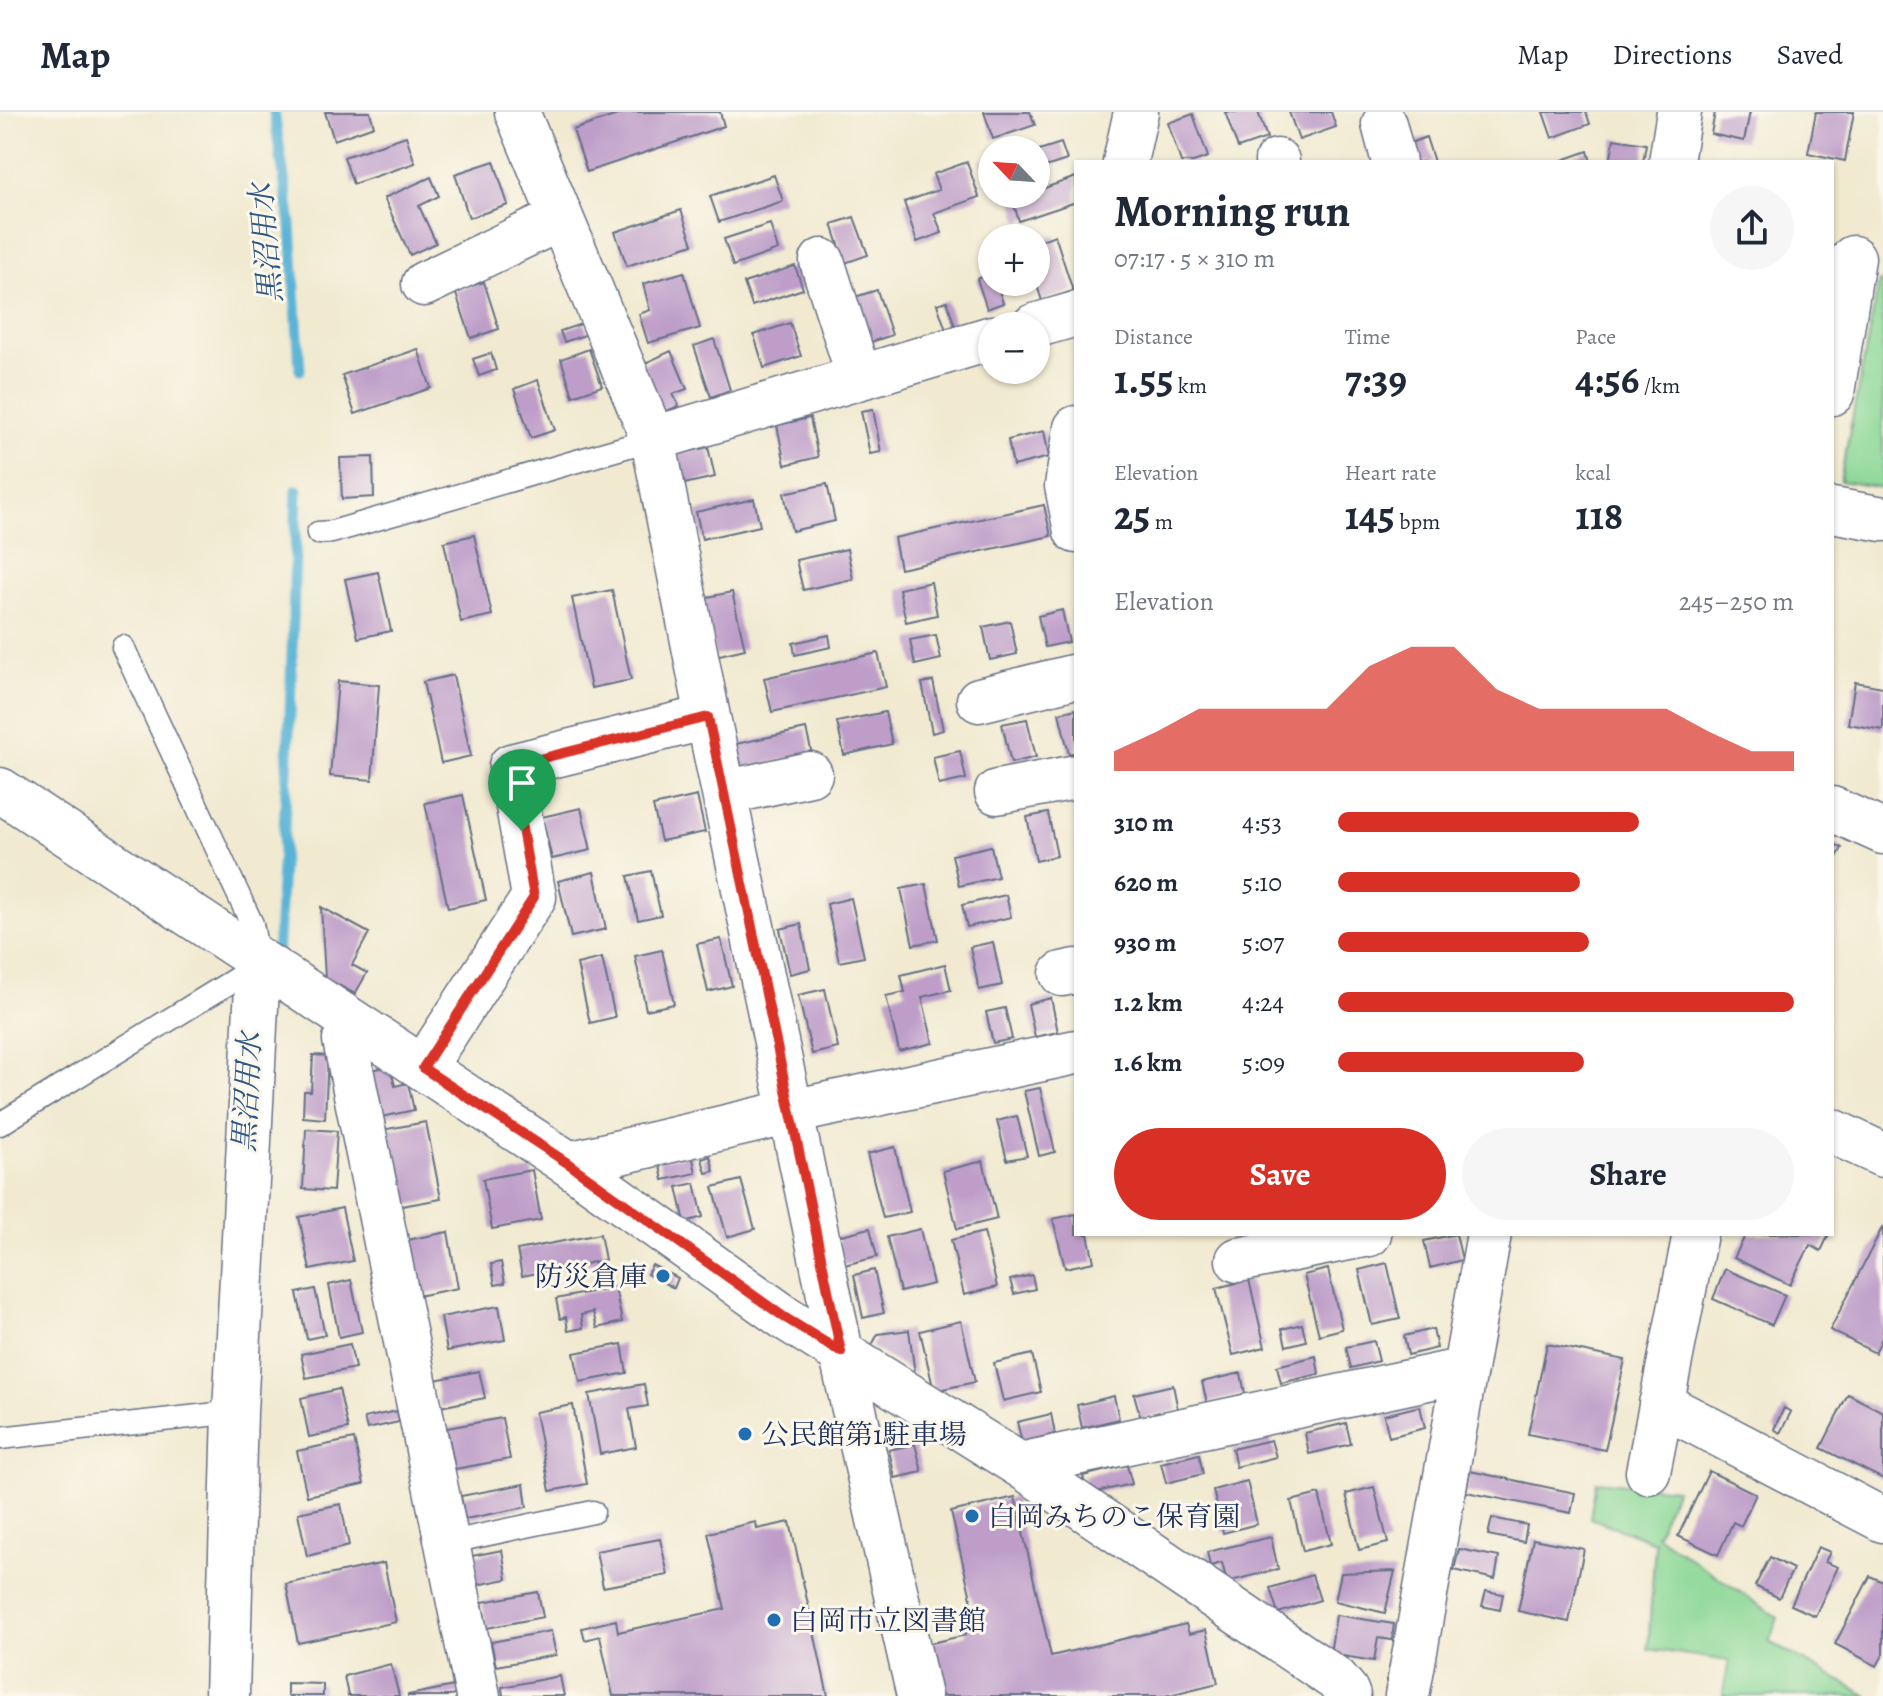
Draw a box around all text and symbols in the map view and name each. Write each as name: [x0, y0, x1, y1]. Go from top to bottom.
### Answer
text: Map: [40, 29, 110, 81]
text: Map: [1517, 36, 1568, 74]
text: Directions: [1612, 36, 1733, 74]
text: Saved: [1777, 36, 1843, 74]
north arrow: [978, 136, 1050, 208]
map controls: [978, 136, 1050, 384]
water label: 黒沼用水: [241, 178, 291, 305]
text: Morning run: [1114, 181, 1350, 241]
button: share: [1710, 186, 1794, 270]
button: +: [978, 224, 1050, 296]
text: 07:17 · 5 × 310 m: [1114, 241, 1275, 276]
button: −: [978, 312, 1050, 384]
text: Distance: [1114, 322, 1193, 352]
text: Time: [1345, 322, 1390, 352]
text: Pace: [1575, 322, 1616, 352]
text: 1.55: [1114, 352, 1173, 407]
text: 7:39: [1345, 352, 1407, 407]
text: 4:56: [1575, 352, 1639, 407]
text: km: [1173, 371, 1207, 401]
text: /km: [1639, 371, 1680, 401]
text: Elevation: [1114, 458, 1198, 488]
text: Heart rate: [1345, 458, 1437, 488]
text: kcal: [1575, 458, 1611, 488]
text: 25: [1114, 488, 1150, 543]
text: 145: [1345, 488, 1395, 543]
text: 118: [1575, 488, 1623, 543]
text: m: [1150, 507, 1173, 537]
text: bpm: [1395, 507, 1440, 537]
text: Elevation: [1114, 584, 1214, 619]
text: 245–250 m: [1679, 584, 1794, 619]
pin: [488, 749, 556, 831]
icon: arrive: [500, 761, 544, 805]
text: 310 m: [1114, 805, 1174, 840]
text: 4:53: [1242, 805, 1282, 840]
text: 620 m: [1114, 865, 1178, 900]
text: 5:10: [1242, 865, 1282, 900]
text: 930 m: [1114, 925, 1177, 960]
text: 5:07: [1242, 925, 1284, 960]
text: 1.2 km: [1114, 985, 1183, 1020]
text: 4:24: [1242, 985, 1284, 1020]
water label: 黒沼用水: [224, 1028, 270, 1153]
text: 1.6 km: [1114, 1045, 1182, 1080]
text: 5:09: [1242, 1045, 1285, 1080]
button: Save: [1114, 1128, 1446, 1220]
button: Share: [1462, 1128, 1794, 1220]
place label: 防災倉庫: [535, 1258, 647, 1296]
marker: 防災倉庫: [654, 1267, 672, 1285]
place label: 公民館第1駐車場: [761, 1416, 967, 1454]
marker: 公民館第1駐車場: [736, 1425, 754, 1443]
place label: 白岡みちのこ保育園: [988, 1498, 1240, 1536]
marker: 白岡みちのこ保育園: [963, 1507, 981, 1525]
place label: 白岡市立図書館: [790, 1602, 986, 1640]
marker: 白岡市立図書館: [765, 1611, 783, 1629]

